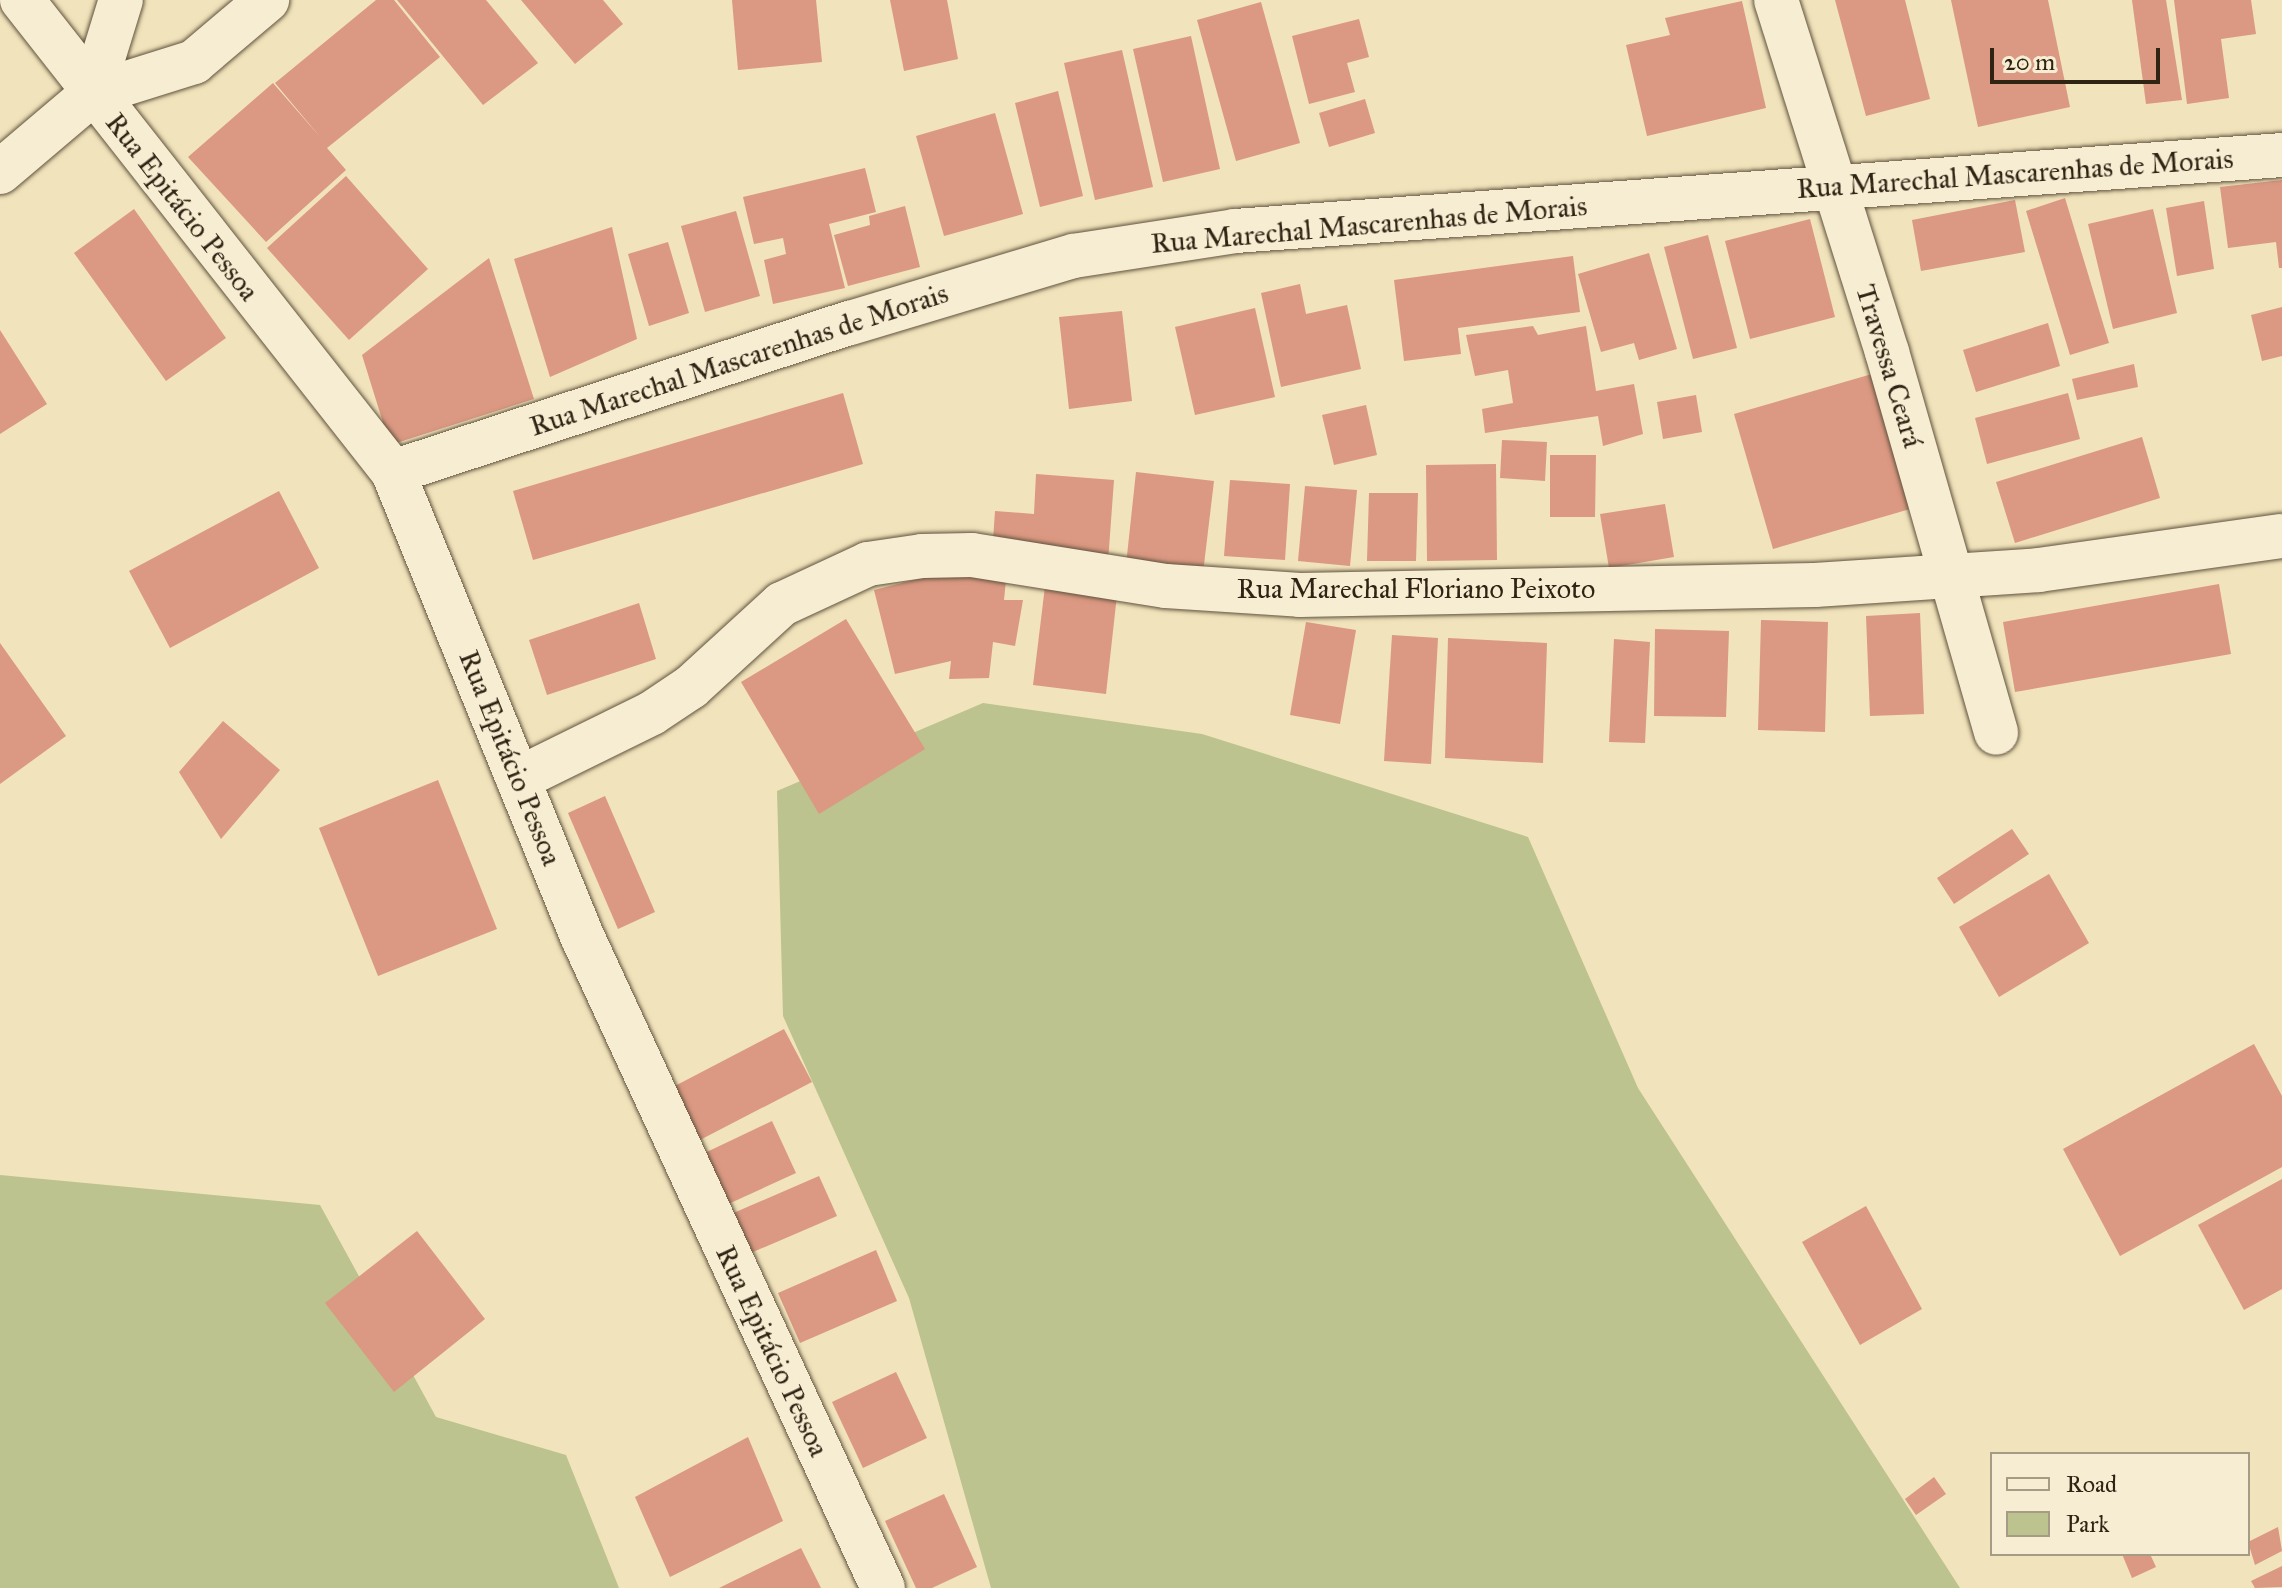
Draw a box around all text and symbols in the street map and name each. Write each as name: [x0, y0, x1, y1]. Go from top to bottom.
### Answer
scale bar: [1994, 32, 2164, 82]
text: 20 m: [2004, 47, 2055, 77]
street label: Rua Epitácio Pessoa: [98, 106, 266, 308]
street label: Rua Marechal Mascarenhas de Morais: [1796, 142, 2234, 206]
street label: Rua Marechal Mascarenhas de Morais: [1150, 189, 1588, 261]
street label: Rua Marechal Mascarenhas de Morais: [526, 276, 952, 444]
street label: Travessa Ceará: [1848, 281, 1930, 451]
street label: Rua Marechal Floriano Peixoto: [1237, 572, 1595, 606]
street label: Rua Epitácio Pessoa: [452, 646, 568, 870]
street label: Rua Epitácio Pessoa: [708, 1240, 836, 1462]
legend: [1990, 1452, 2250, 1556]
text: Road: [2066, 1469, 2117, 1499]
text: Park: [2066, 1509, 2109, 1539]

